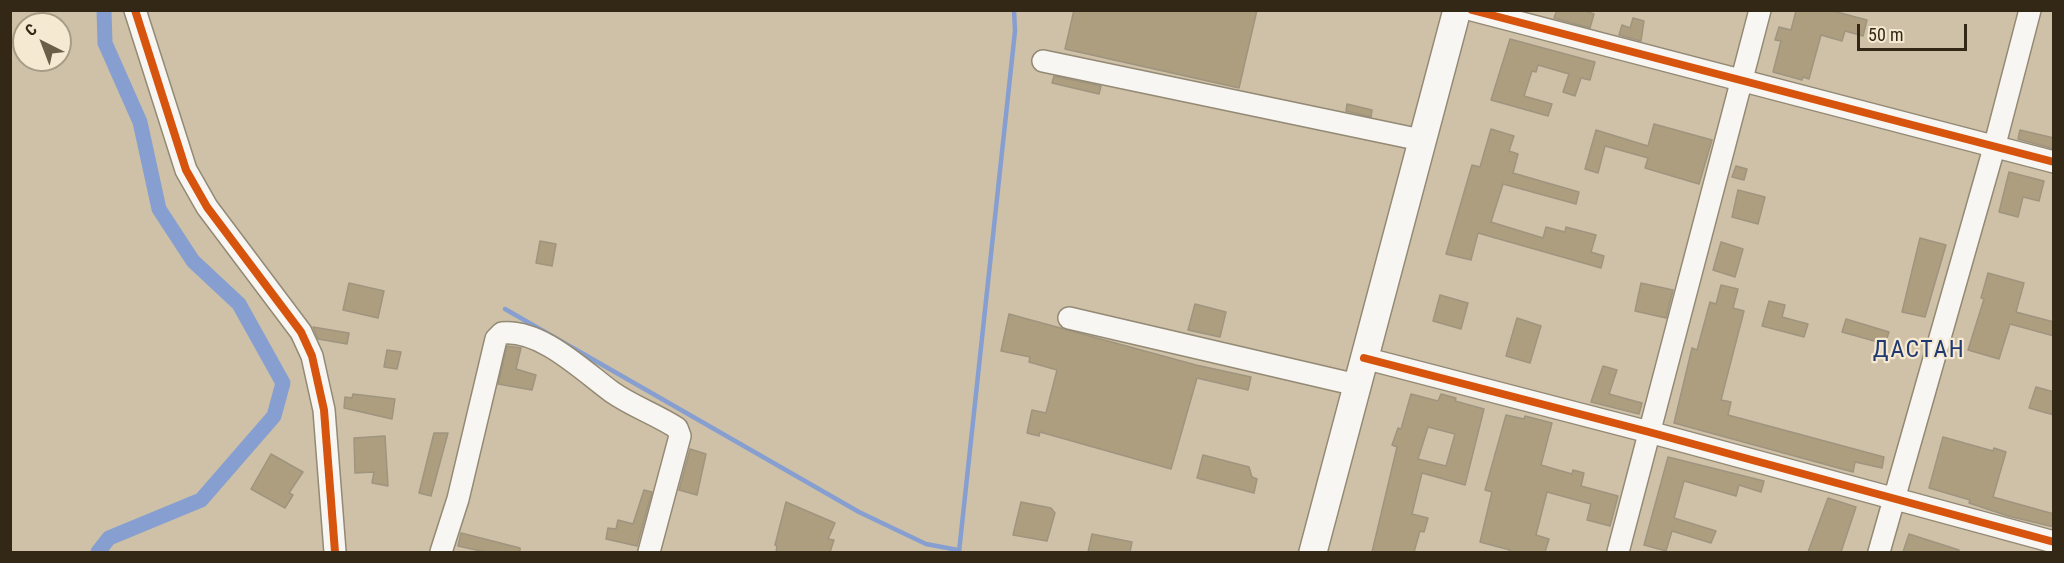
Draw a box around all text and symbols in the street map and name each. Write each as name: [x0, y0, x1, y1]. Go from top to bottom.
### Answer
north arrow: [12, 12, 72, 72]
scale bar: [1860, 12, 1970, 50]
text: С: [21, 20, 41, 40]
text: 50 m: [1868, 24, 1903, 45]
district label: ДАСТАН: [1873, 337, 1965, 365]

